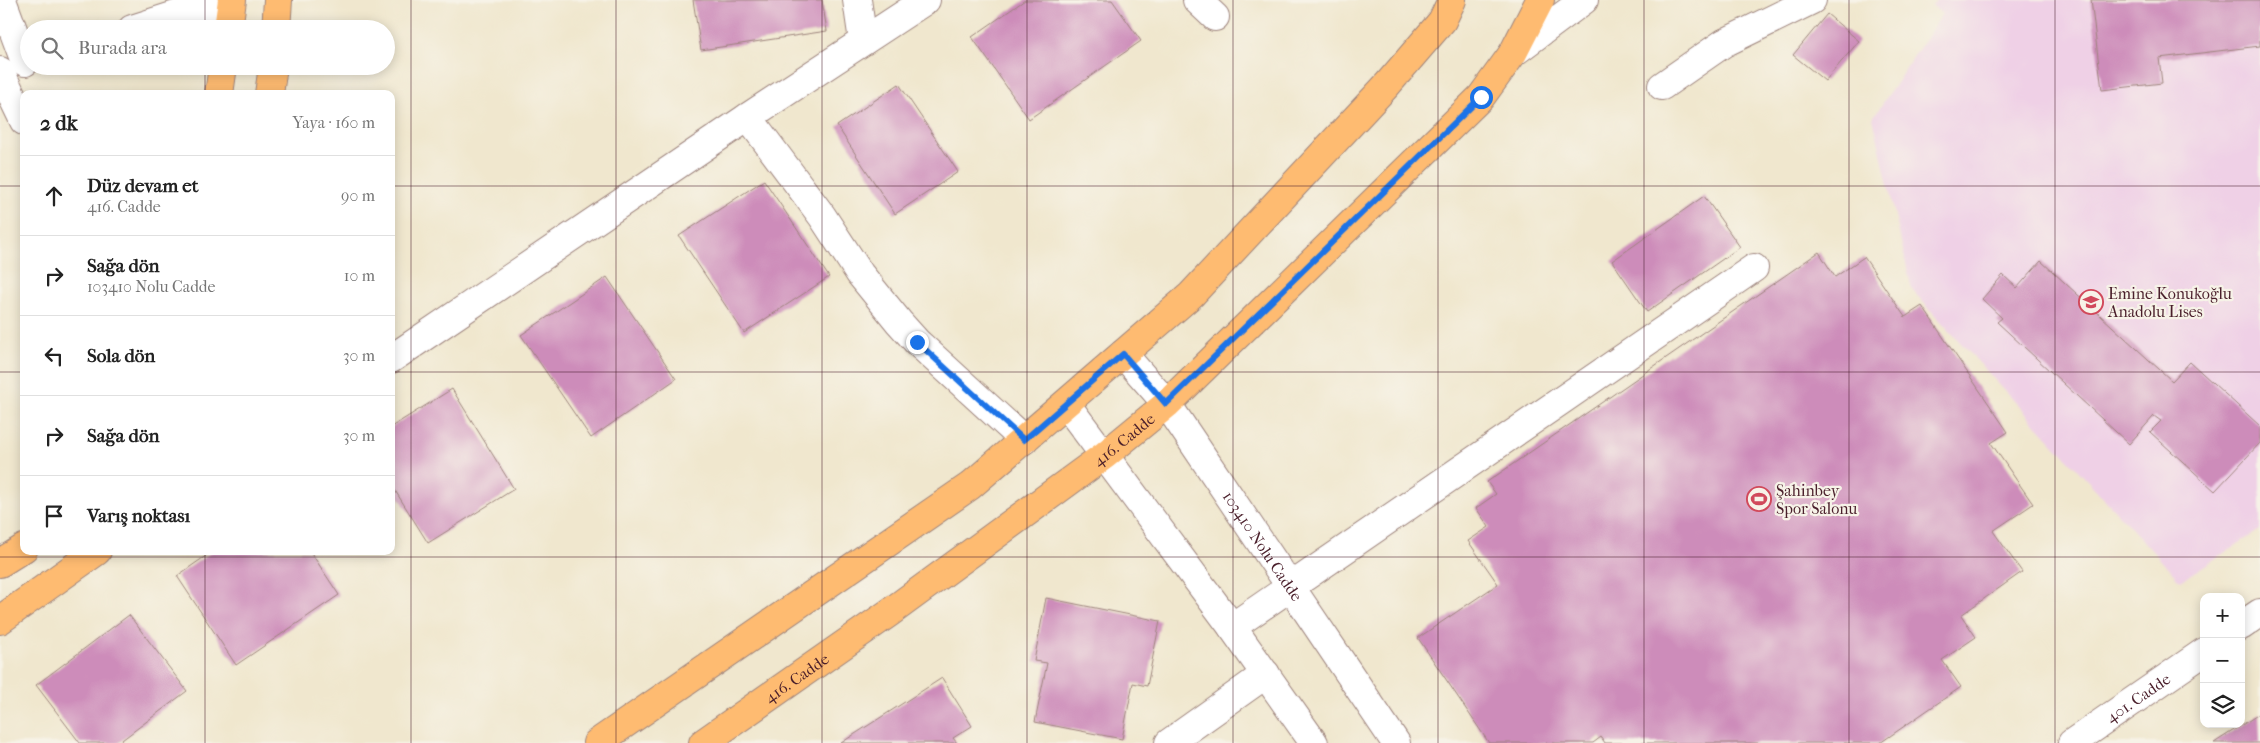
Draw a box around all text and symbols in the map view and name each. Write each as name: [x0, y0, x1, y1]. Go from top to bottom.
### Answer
search box: [20, 20, 395, 75]
icon: search: [38, 34, 66, 62]
text: Burada ara: [78, 37, 167, 59]
route start: [1470, 86, 1493, 109]
text: 2 dk: [40, 111, 78, 135]
text: Yaya · 160 m: [293, 113, 375, 132]
text: Düz devam et: [87, 175, 198, 197]
icon: ahead: [40, 182, 68, 210]
text: 90 m: [341, 186, 375, 205]
text: 416. Cadde: [87, 197, 161, 216]
text: Sağa dön: [87, 255, 160, 277]
icon: right: [40, 262, 68, 290]
text: 10 m: [344, 266, 375, 285]
text: 103410 Nolu Cadde: [87, 277, 215, 296]
place label: Emine Konukoğlu Anadolu Lises: [2107, 284, 2232, 321]
school or university icon: Emine Konukoğlu Anadolu Lises: [2078, 289, 2104, 315]
route end: [906, 331, 929, 354]
icon: left: [40, 342, 68, 370]
text: Sola dön: [87, 345, 155, 367]
text: 30 m: [343, 346, 375, 365]
street label: 416. Cadde: [1089, 409, 1158, 470]
icon: right: [40, 422, 68, 450]
text: Sağa dön: [87, 425, 160, 447]
text: 30 m: [343, 426, 375, 445]
place label: Şahinbey Spor Salonu: [1776, 481, 1857, 518]
sports icon: Şahinbey Spor Salonu: [1746, 486, 1772, 512]
street label: 103410 Nolu Cadde: [1219, 487, 1307, 605]
icon: arrive: [40, 502, 68, 530]
text: Varış noktası: [87, 505, 190, 527]
map controls: [2200, 593, 2245, 728]
button: +: [2200, 593, 2245, 638]
button: −: [2200, 638, 2245, 683]
street label: 416. Cadde: [761, 649, 832, 707]
street label: 401. Cadde: [2102, 669, 2174, 726]
button: layers: [2200, 683, 2245, 728]

